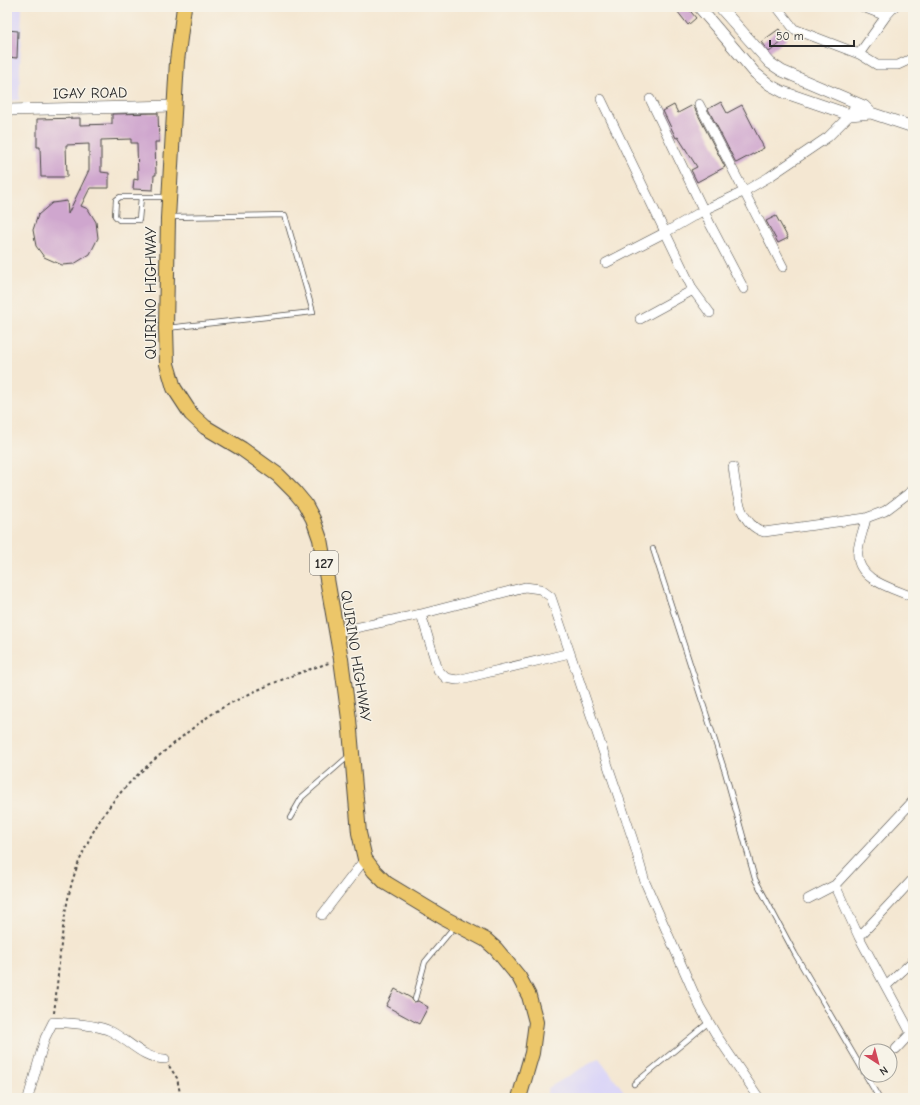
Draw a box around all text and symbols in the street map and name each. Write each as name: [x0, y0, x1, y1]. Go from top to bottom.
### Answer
scale bar: [770, 22, 854, 48]
text: 50 m: [776, 29, 804, 43]
street label: IGAY ROAD: [53, 83, 127, 103]
street label: QUIRINO HIGHWAY: [142, 226, 160, 360]
road number: 127: [310, 551, 338, 575]
street label: QUIRINO HIGHWAY: [337, 589, 375, 723]
north arrow: [858, 1043, 898, 1083]
text: N: [877, 1063, 890, 1078]

